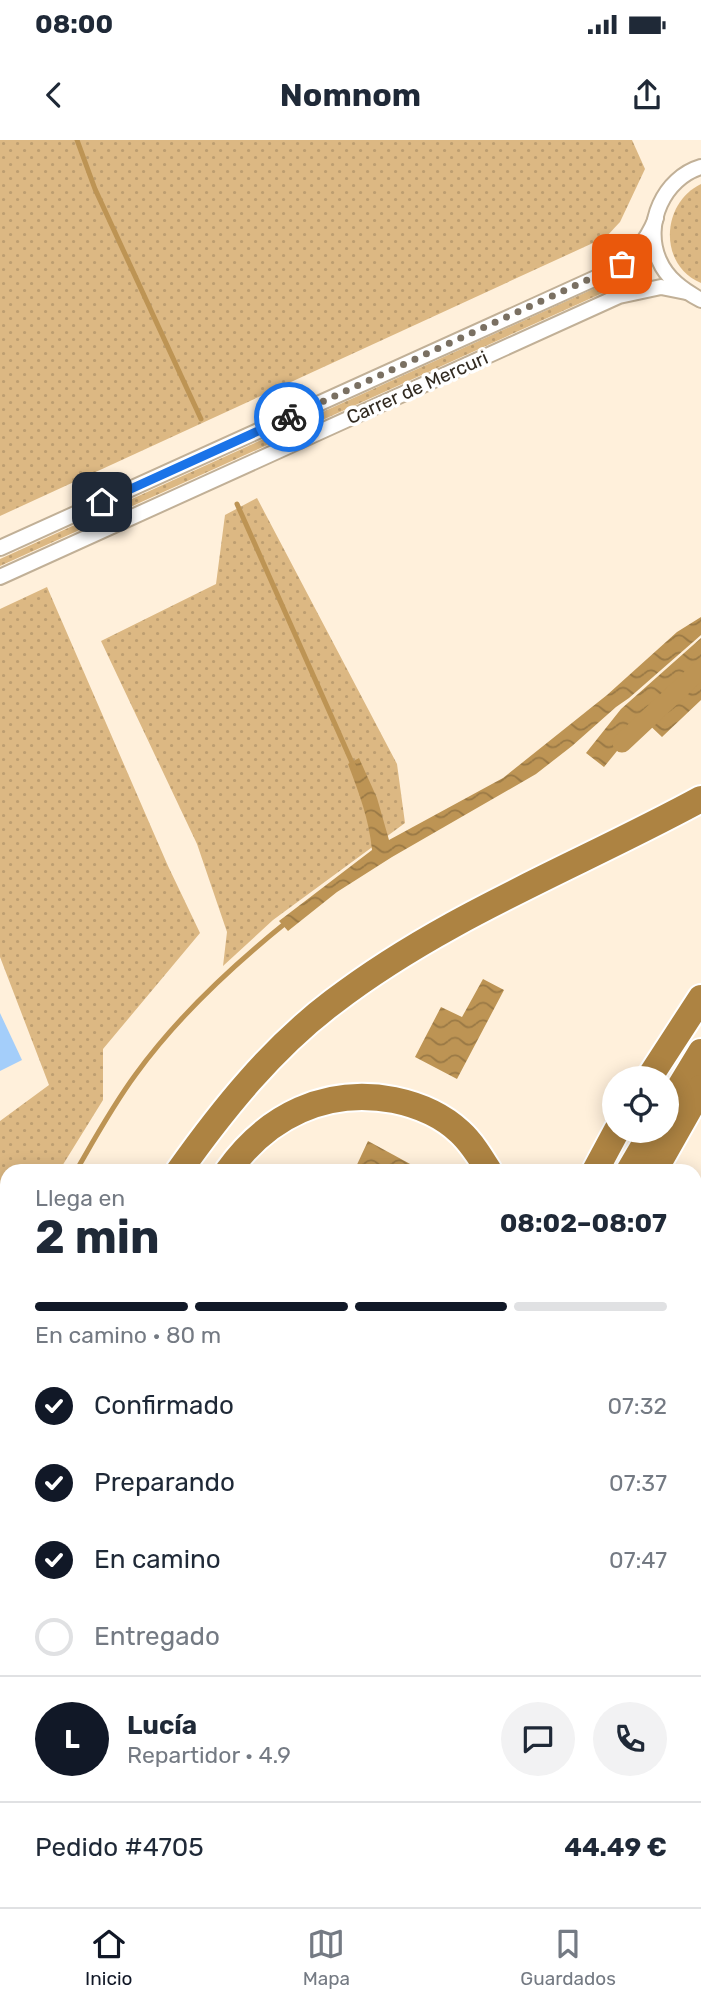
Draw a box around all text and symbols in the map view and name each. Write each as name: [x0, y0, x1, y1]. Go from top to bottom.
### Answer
text: 08:00: [35, 9, 113, 40]
icon: back: [35, 76, 73, 114]
text: Nomnom: [280, 76, 421, 114]
icon: share: [628, 76, 666, 114]
pin: [592, 234, 652, 294]
icon: bag: [603, 245, 641, 283]
street label: Carrer de Mercuri: [343, 346, 492, 429]
courier: [254, 382, 324, 452]
icon: bike: [270, 398, 308, 436]
pin: [72, 472, 132, 532]
icon: home: [83, 483, 121, 521]
map controls: [602, 1066, 679, 1143]
button: locate: [602, 1066, 679, 1143]
text: Llega en: [35, 1184, 125, 1212]
text: 08:02–08:07: [500, 1208, 667, 1239]
text: 2 min: [35, 1210, 160, 1265]
text: En camino · 80 m: [35, 1321, 221, 1349]
icon: check: [35, 1387, 73, 1425]
text: Confirmado: [94, 1390, 234, 1421]
text: 07:32: [607, 1392, 667, 1420]
icon: check: [35, 1464, 73, 1502]
text: Preparando: [94, 1467, 235, 1498]
text: 07:37: [609, 1469, 667, 1497]
icon: check: [35, 1541, 73, 1579]
text: En camino: [94, 1544, 221, 1575]
text: 07:47: [609, 1546, 667, 1574]
text: Entregado: [94, 1621, 220, 1652]
button: chat: [501, 1702, 575, 1776]
button: phone: [593, 1702, 667, 1776]
text: Lucía: [127, 1710, 197, 1741]
text: L: [64, 1724, 80, 1755]
text: Repartidor · 4.9: [127, 1741, 291, 1769]
text: Pedido #4705: [35, 1832, 204, 1863]
text: 44.49 €: [564, 1832, 667, 1863]
tab: Inicio: [85, 1925, 132, 1990]
tab: Mapa: [303, 1925, 350, 1990]
tab: Guardados: [520, 1925, 616, 1990]

